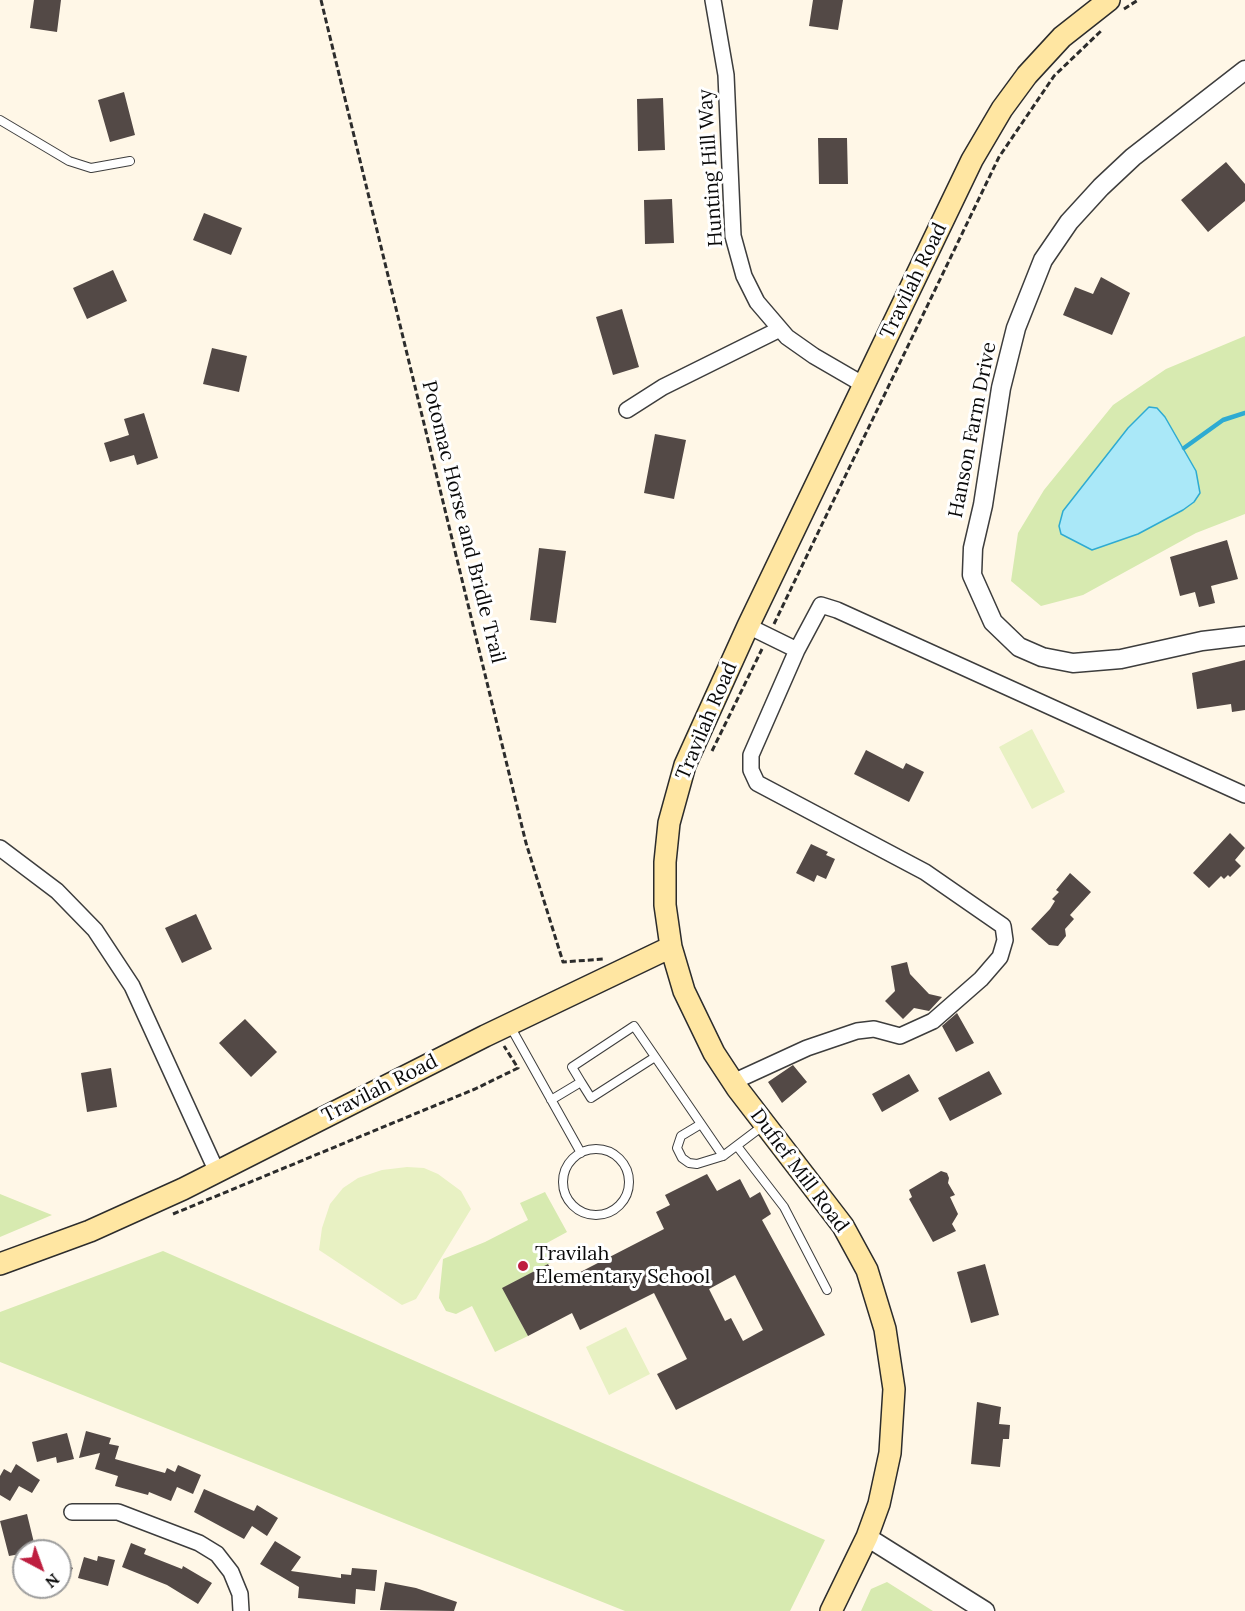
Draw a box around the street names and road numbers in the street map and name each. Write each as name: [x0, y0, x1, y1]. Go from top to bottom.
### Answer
street label: Hunting Hill Way: [694, 88, 728, 248]
street label: Travilah Road: [876, 219, 952, 343]
street label: Hanson Farm Drive: [944, 340, 1002, 520]
street label: Potomac Horse and Bridle Trail: [416, 378, 510, 666]
street label: Travilah Road: [671, 658, 743, 784]
street label: Travilah Road: [318, 1050, 442, 1128]
street label: Dufief Mill Road: [745, 1104, 853, 1238]

